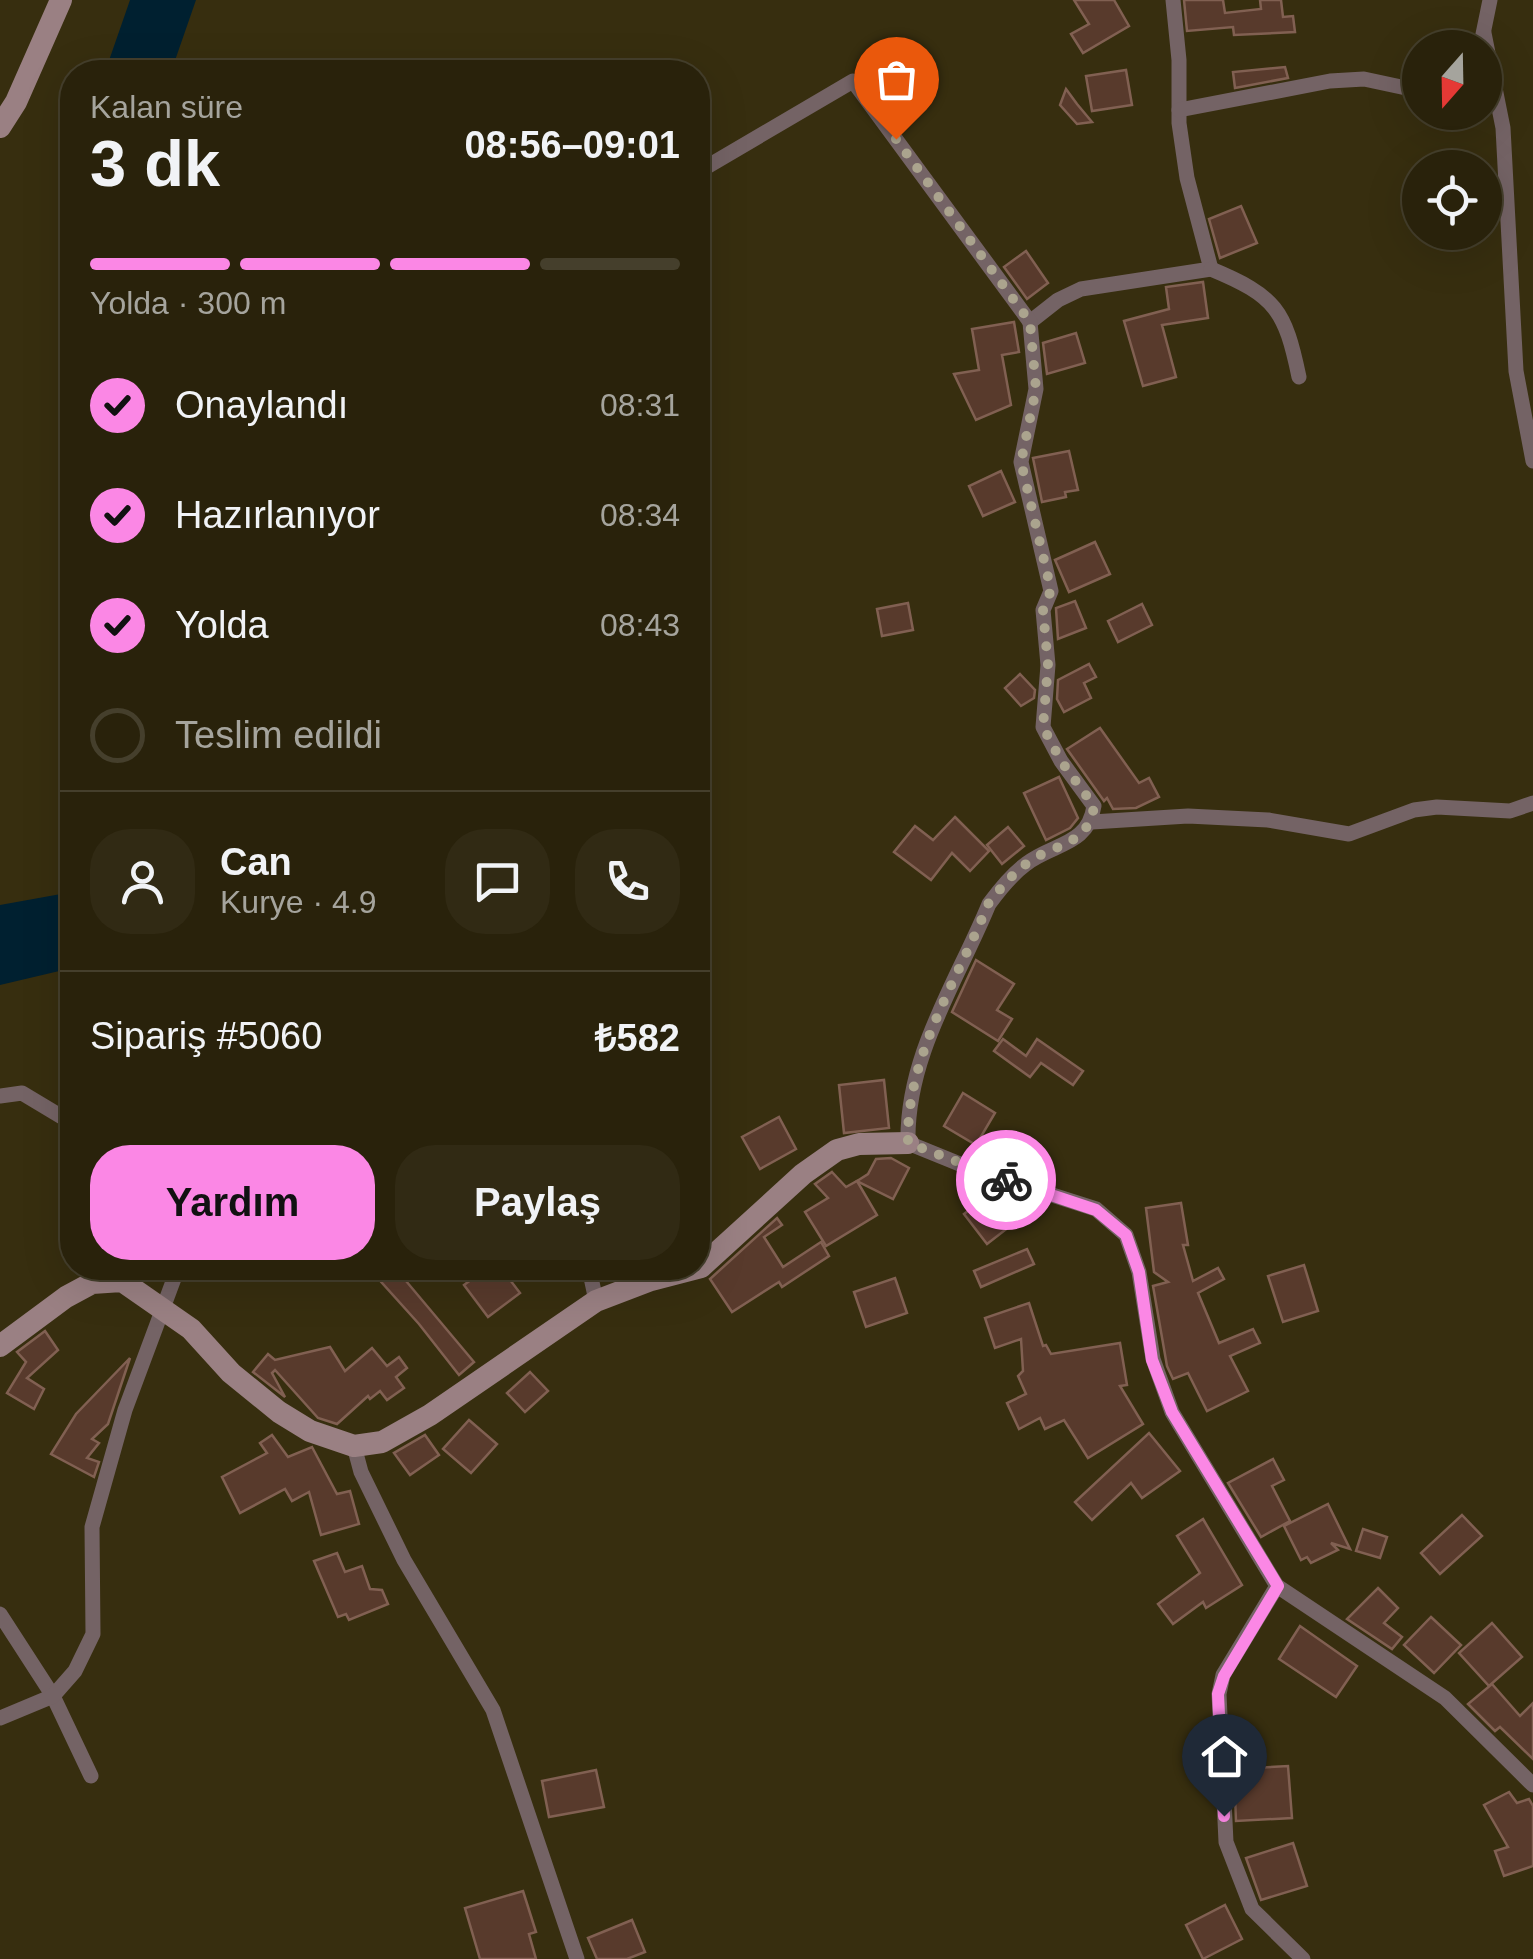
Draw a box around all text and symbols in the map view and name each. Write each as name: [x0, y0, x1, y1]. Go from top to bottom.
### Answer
north arrow: [1402, 30, 1502, 130]
map controls: [1402, 30, 1502, 250]
pin: [854, 37, 939, 140]
icon: bag: [869, 52, 924, 107]
text: Kalan süre: [90, 89, 243, 125]
text: 08:56–09:01: [464, 124, 680, 166]
text: 3 dk: [90, 127, 220, 200]
button: locate: [1402, 150, 1502, 250]
text: Yolda · 300 m: [90, 285, 286, 321]
icon: check: [90, 378, 145, 433]
text: Onaylandı: [175, 384, 348, 426]
text: 08:31: [600, 387, 680, 423]
icon: check: [90, 488, 145, 543]
text: Hazırlanıyor: [175, 494, 380, 536]
text: 08:34: [600, 497, 680, 533]
icon: check: [90, 598, 145, 653]
text: Yolda: [175, 604, 269, 646]
text: 08:43: [600, 607, 680, 643]
text: Teslim edildi: [175, 714, 382, 756]
button: person: [90, 829, 195, 934]
button: chat: [445, 829, 550, 934]
button: phone: [575, 829, 680, 934]
text: Can: [220, 841, 292, 883]
text: Kurye · 4.9: [220, 884, 377, 920]
text: Sipariş #5060: [90, 1015, 322, 1057]
text: ₺582: [595, 1017, 680, 1059]
courier: [956, 1130, 1056, 1230]
button: Yardım: [90, 1145, 375, 1260]
button: Paylaş: [395, 1145, 680, 1260]
icon: bike: [979, 1153, 1034, 1208]
pin: [1182, 1714, 1267, 1817]
icon: home: [1197, 1729, 1252, 1784]

